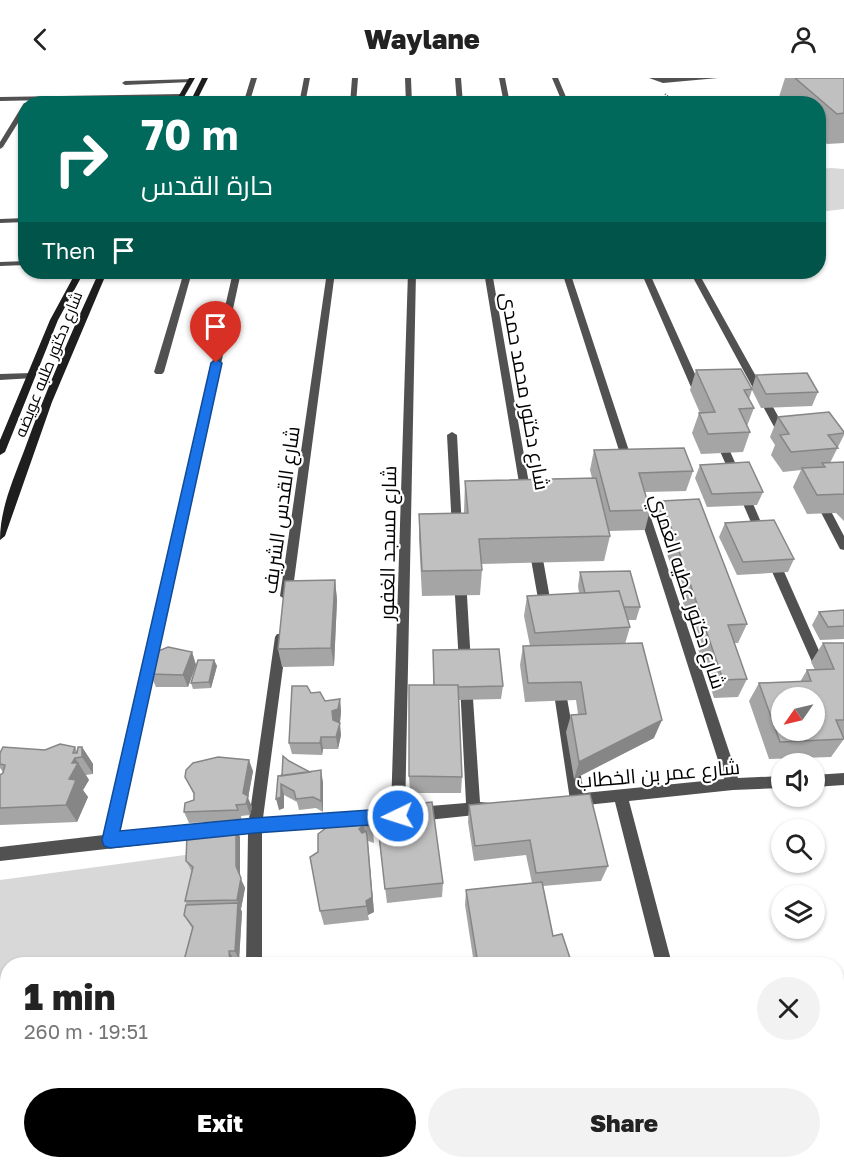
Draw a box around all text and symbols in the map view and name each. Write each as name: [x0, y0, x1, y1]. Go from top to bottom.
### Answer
icon: back: [24, 23, 57, 56]
text: Waylane: [364, 23, 480, 55]
icon: person: [787, 23, 820, 56]
text: 70 m: [141, 109, 238, 159]
icon: right: [42, 120, 120, 198]
text: حارة القدس: [141, 169, 273, 201]
icon: arrive: [107, 234, 140, 267]
text: Then: [42, 237, 95, 264]
street label: شارع دكتور طلبه عويضه: [10, 288, 88, 441]
street label: شارع دكتور محمد حمدى: [494, 290, 555, 493]
pin: [190, 301, 241, 363]
icon: arrive: [199, 310, 232, 343]
street label: شارع القدس الشريف: [256, 425, 307, 596]
street label: شارع مسجد الغفور: [374, 465, 403, 622]
street label: شارع دكتور عطيه الغمري: [641, 490, 732, 693]
north arrow: [771, 687, 825, 741]
map controls: [771, 687, 825, 939]
button: sound: [771, 753, 825, 807]
street label: شارع عمر بن الخطاب: [575, 754, 741, 795]
position arrow: [366, 784, 430, 848]
button: search: [771, 819, 825, 873]
button: layers: [771, 885, 825, 939]
text: 1 min: [24, 975, 115, 1018]
button: close: [757, 977, 820, 1040]
text: 260 m · 19:51: [24, 1019, 148, 1043]
button: Exit: [24, 1088, 416, 1157]
button: Share: [428, 1088, 820, 1157]

